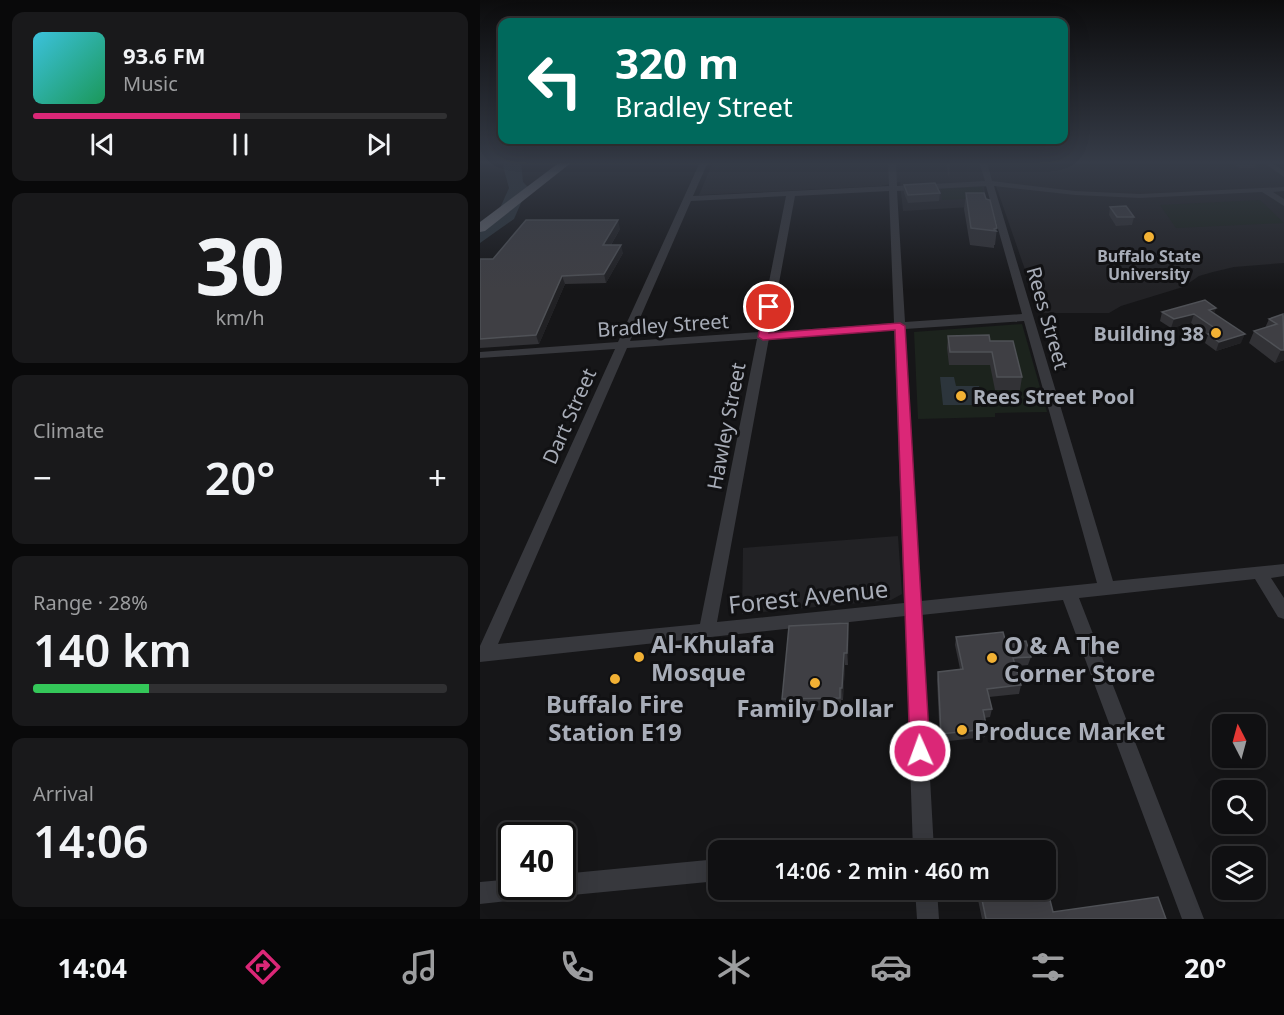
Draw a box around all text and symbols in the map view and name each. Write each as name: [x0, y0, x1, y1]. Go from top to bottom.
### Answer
text: 320 m: [615, 34, 739, 91]
text: 93.6 FM: [123, 40, 205, 70]
icon: left: [516, 42, 594, 120]
text: Music: [123, 70, 178, 97]
text: Bradley Street: [615, 88, 793, 125]
icon: previous: [86, 128, 119, 161]
icon: pause: [224, 128, 257, 161]
icon: next: [362, 128, 395, 161]
text: 30: [195, 212, 285, 318]
marker: Buffalo State University: [1142, 230, 1156, 244]
place label: Buffalo State University: [1097, 245, 1201, 285]
street label: Rees Street: [1020, 264, 1076, 372]
pin: [743, 281, 794, 332]
icon: arrive: [752, 290, 785, 323]
text: km/h: [215, 304, 265, 331]
street label: Bradley Street: [596, 307, 730, 343]
place label: Building 38: [1093, 320, 1204, 347]
marker: Building 38: [1209, 326, 1223, 340]
street label: Hawley Street: [700, 360, 752, 492]
street label: Dart Street: [536, 364, 602, 468]
place label: Rees Street Pool: [973, 383, 1135, 410]
marker: Rees Street Pool: [954, 389, 968, 403]
text: Climate: [33, 417, 104, 444]
text: 20°: [205, 447, 275, 508]
text: −: [33, 455, 52, 500]
text: +: [428, 455, 447, 500]
street label: Forest Avenue: [726, 571, 890, 621]
text: Range · 28%: [33, 589, 148, 616]
text: 140 km: [33, 619, 192, 680]
place label: Al-Khulafa Mosque: [651, 627, 775, 688]
place label: O & A The Corner Store: [1004, 628, 1155, 689]
marker: Al-Khulafa Mosque: [632, 650, 646, 664]
marker: O & A The Corner Store: [985, 651, 999, 665]
marker: Buffalo Fire Station E19: [608, 672, 622, 686]
marker: Family Dollar: [808, 676, 822, 690]
place label: Buffalo Fire Station E19: [546, 687, 684, 748]
place label: Family Dollar: [736, 691, 894, 724]
place label: Produce Market: [974, 714, 1165, 747]
north arrow: [1212, 714, 1266, 768]
map controls: [1212, 714, 1266, 900]
position arrow: [888, 719, 952, 783]
marker: Produce Market: [955, 723, 969, 737]
text: Arrival: [33, 780, 94, 807]
button: search: [1212, 780, 1266, 834]
text: 14:06: [33, 810, 148, 871]
speed limit sign: 40: [498, 822, 576, 900]
button: layers: [1212, 846, 1266, 900]
text: 14:06 · 2 min · 460 m: [774, 855, 990, 885]
icon: directions: [242, 946, 284, 988]
icon: music: [399, 946, 441, 988]
icon: phone: [556, 946, 598, 988]
icon: climate: [713, 946, 755, 988]
icon: car: [870, 946, 912, 988]
icon: filters: [1027, 946, 1069, 988]
text: 14:04: [58, 949, 127, 986]
text: 20°: [1184, 949, 1226, 986]

